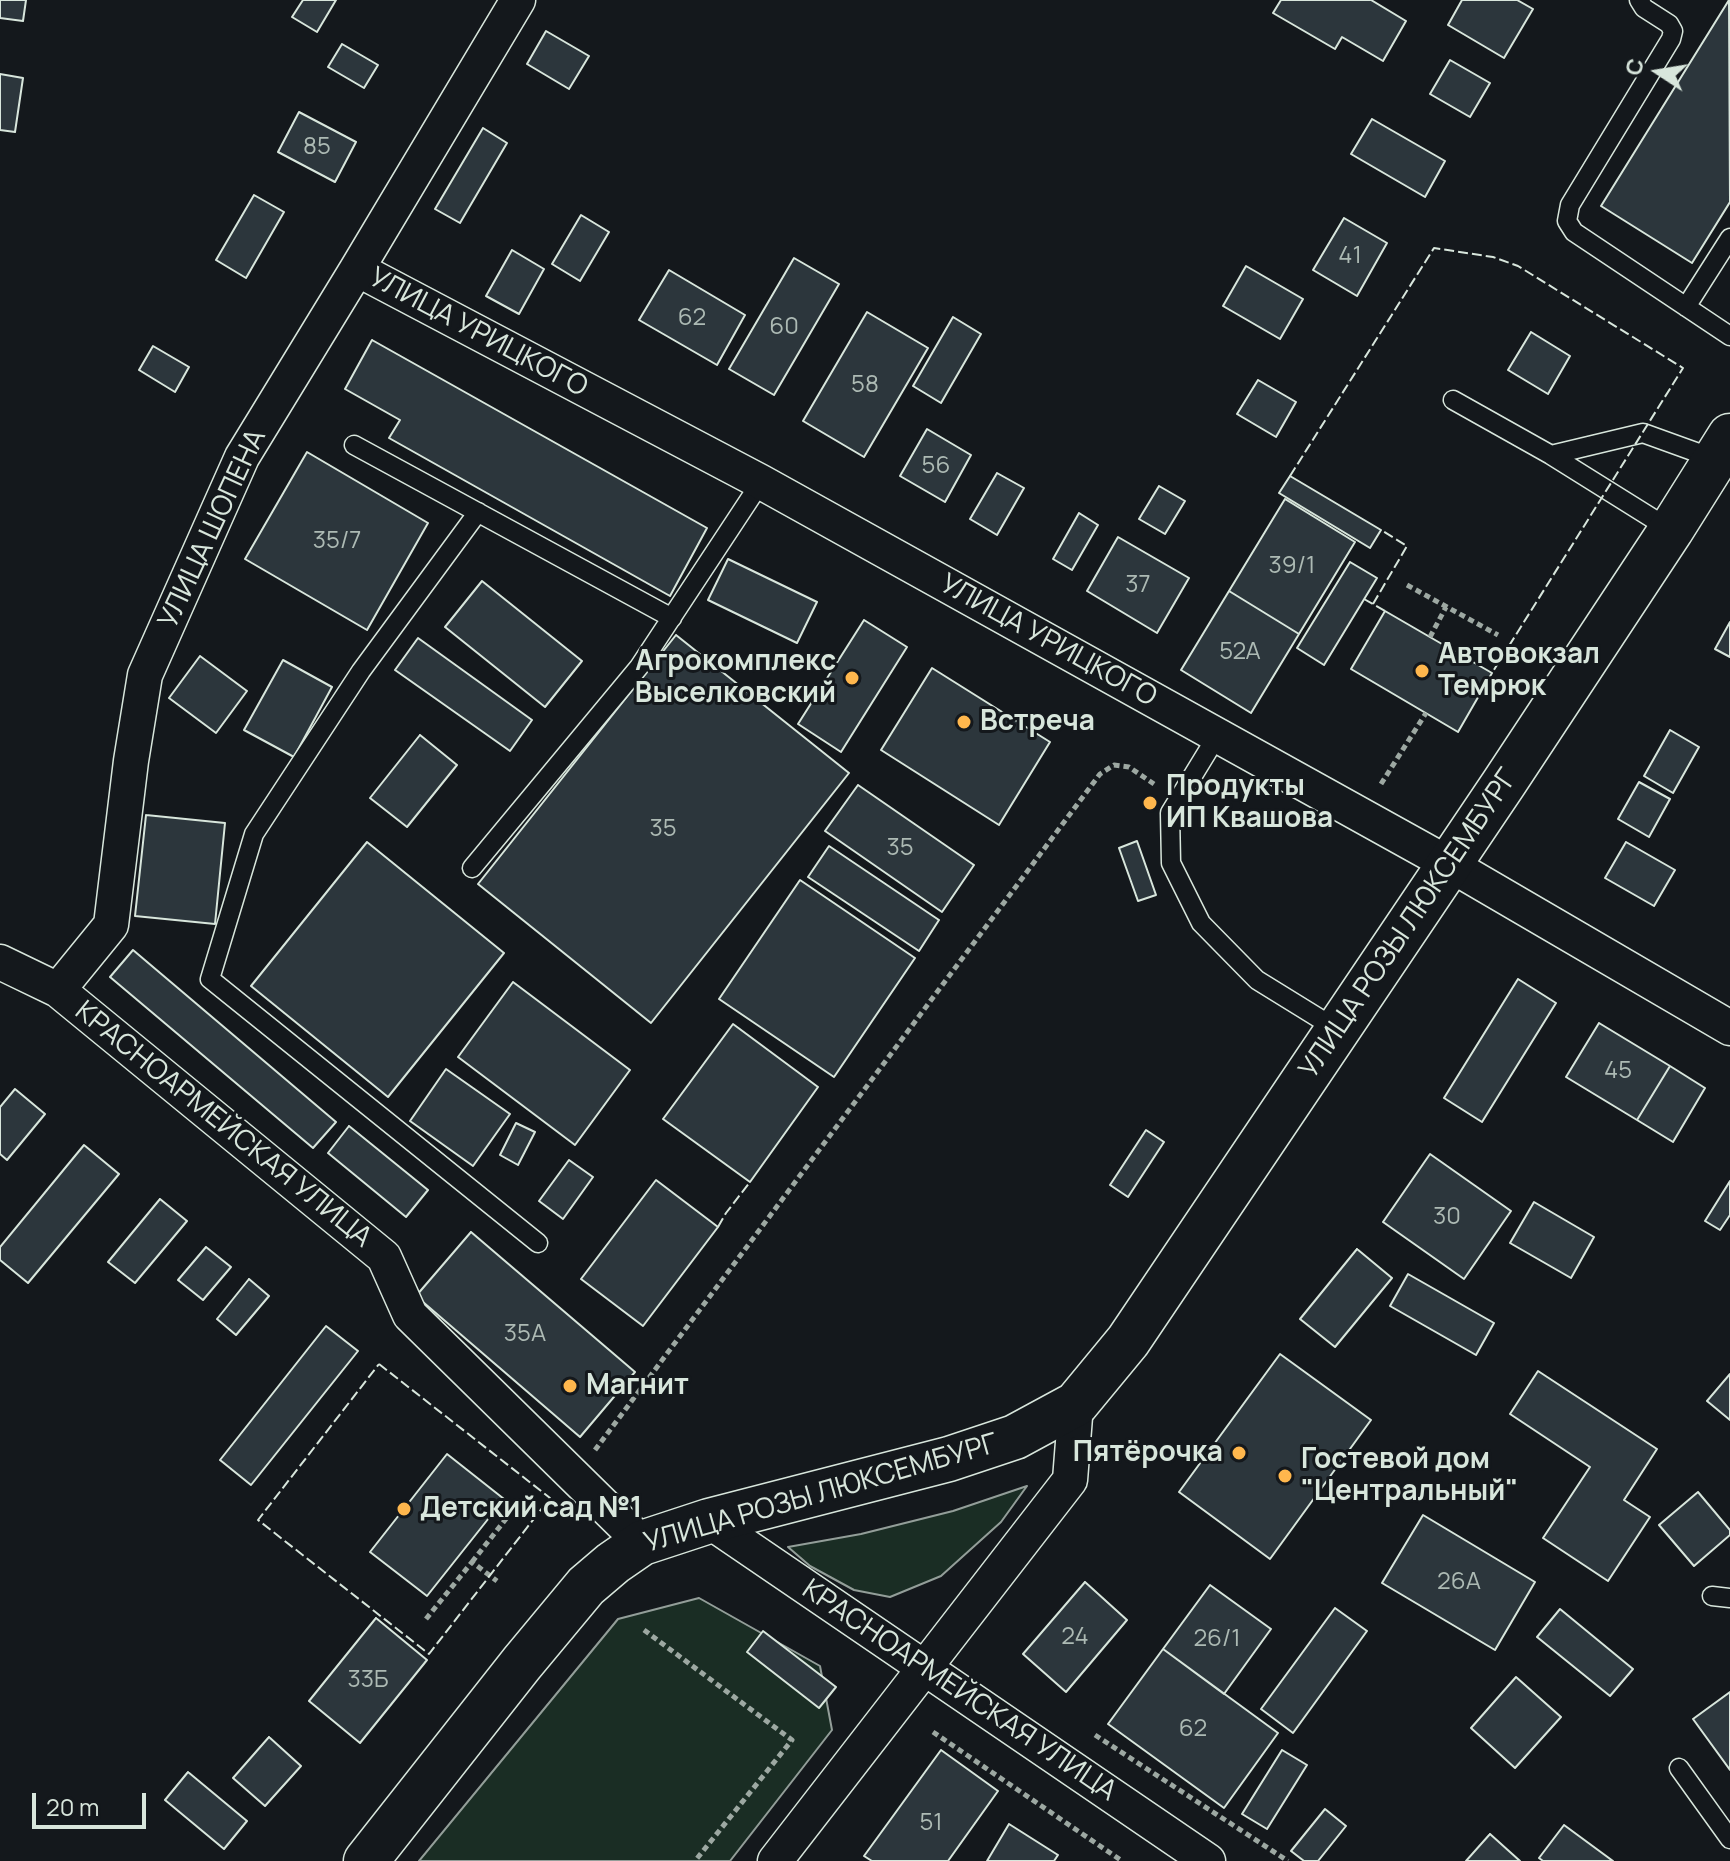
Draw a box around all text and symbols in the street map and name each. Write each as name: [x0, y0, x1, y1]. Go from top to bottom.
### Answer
north arrow: [1618, 32, 1698, 112]
text: С: [1618, 56, 1651, 78]
house number: 85: [303, 133, 331, 161]
house number: 41: [1338, 242, 1362, 270]
street label: УЛИЦА УРИЦКОГО: [363, 261, 593, 405]
house number: 62: [678, 304, 706, 332]
house number: 60: [769, 313, 799, 341]
house number: 58: [851, 371, 879, 399]
street label: УЛИЦА ШОПЕНА: [152, 424, 274, 634]
house number: 56: [922, 452, 950, 480]
house number: 35/7: [313, 527, 361, 555]
house number: 39/1: [1269, 552, 1315, 580]
street label: УЛИЦА УРИЦКОГО: [934, 568, 1162, 714]
house number: 37: [1125, 571, 1151, 599]
house number: 52А: [1219, 638, 1261, 666]
place label: Автовокзал Темрюк: [1438, 638, 1600, 704]
place label: Агрокомплекс Выселковский: [635, 645, 836, 711]
marker: Автовокзал Темрюк: [1413, 662, 1431, 680]
marker: Агрокомплекс Выселковский: [843, 669, 861, 687]
place label: Встреча: [980, 705, 1095, 739]
marker: Встреча: [955, 713, 973, 731]
street label: УЛИЦА РОЗЫ ЛЮКСЕМБУРГ: [1293, 763, 1525, 1085]
place label: Продукты ИП Квашова: [1166, 770, 1333, 836]
marker: Продукты ИП Квашова: [1141, 794, 1159, 812]
house number: 35: [649, 815, 677, 843]
house number: 35: [886, 834, 914, 862]
street label: КРАСНОАРМЕЙСКАЯ УЛИЦА: [68, 995, 378, 1255]
house number: 45: [1604, 1057, 1632, 1085]
house number: 30: [1433, 1203, 1461, 1231]
house number: 35А: [504, 1320, 546, 1348]
place label: Магнит: [586, 1369, 689, 1403]
marker: Магнит: [561, 1377, 579, 1395]
street label: УЛИЦА РОЗЫ ЛЮКСЕМБУРГ: [641, 1427, 1001, 1561]
place label: Пятёрочка: [1073, 1436, 1223, 1470]
place label: Гостевой дом "Центральный": [1301, 1443, 1518, 1509]
marker: Пятёрочка: [1230, 1444, 1248, 1462]
marker: Гостевой дом "Центральный": [1276, 1467, 1294, 1485]
place label: Детский сад №1: [420, 1492, 642, 1526]
marker: Детский сад №1: [395, 1500, 413, 1518]
house number: 26А: [1437, 1568, 1481, 1596]
street label: КРАСНОАРМЕЙСКАЯ УЛИЦА: [795, 1573, 1123, 1809]
house number: 24: [1061, 1623, 1089, 1651]
house number: 26/1: [1193, 1625, 1241, 1653]
house number: 33Б: [347, 1666, 389, 1694]
house number: 62: [1179, 1715, 1207, 1743]
scale bar: [36, 1777, 150, 1827]
text: 20 m: [46, 1790, 99, 1823]
house number: 51: [919, 1809, 943, 1837]

